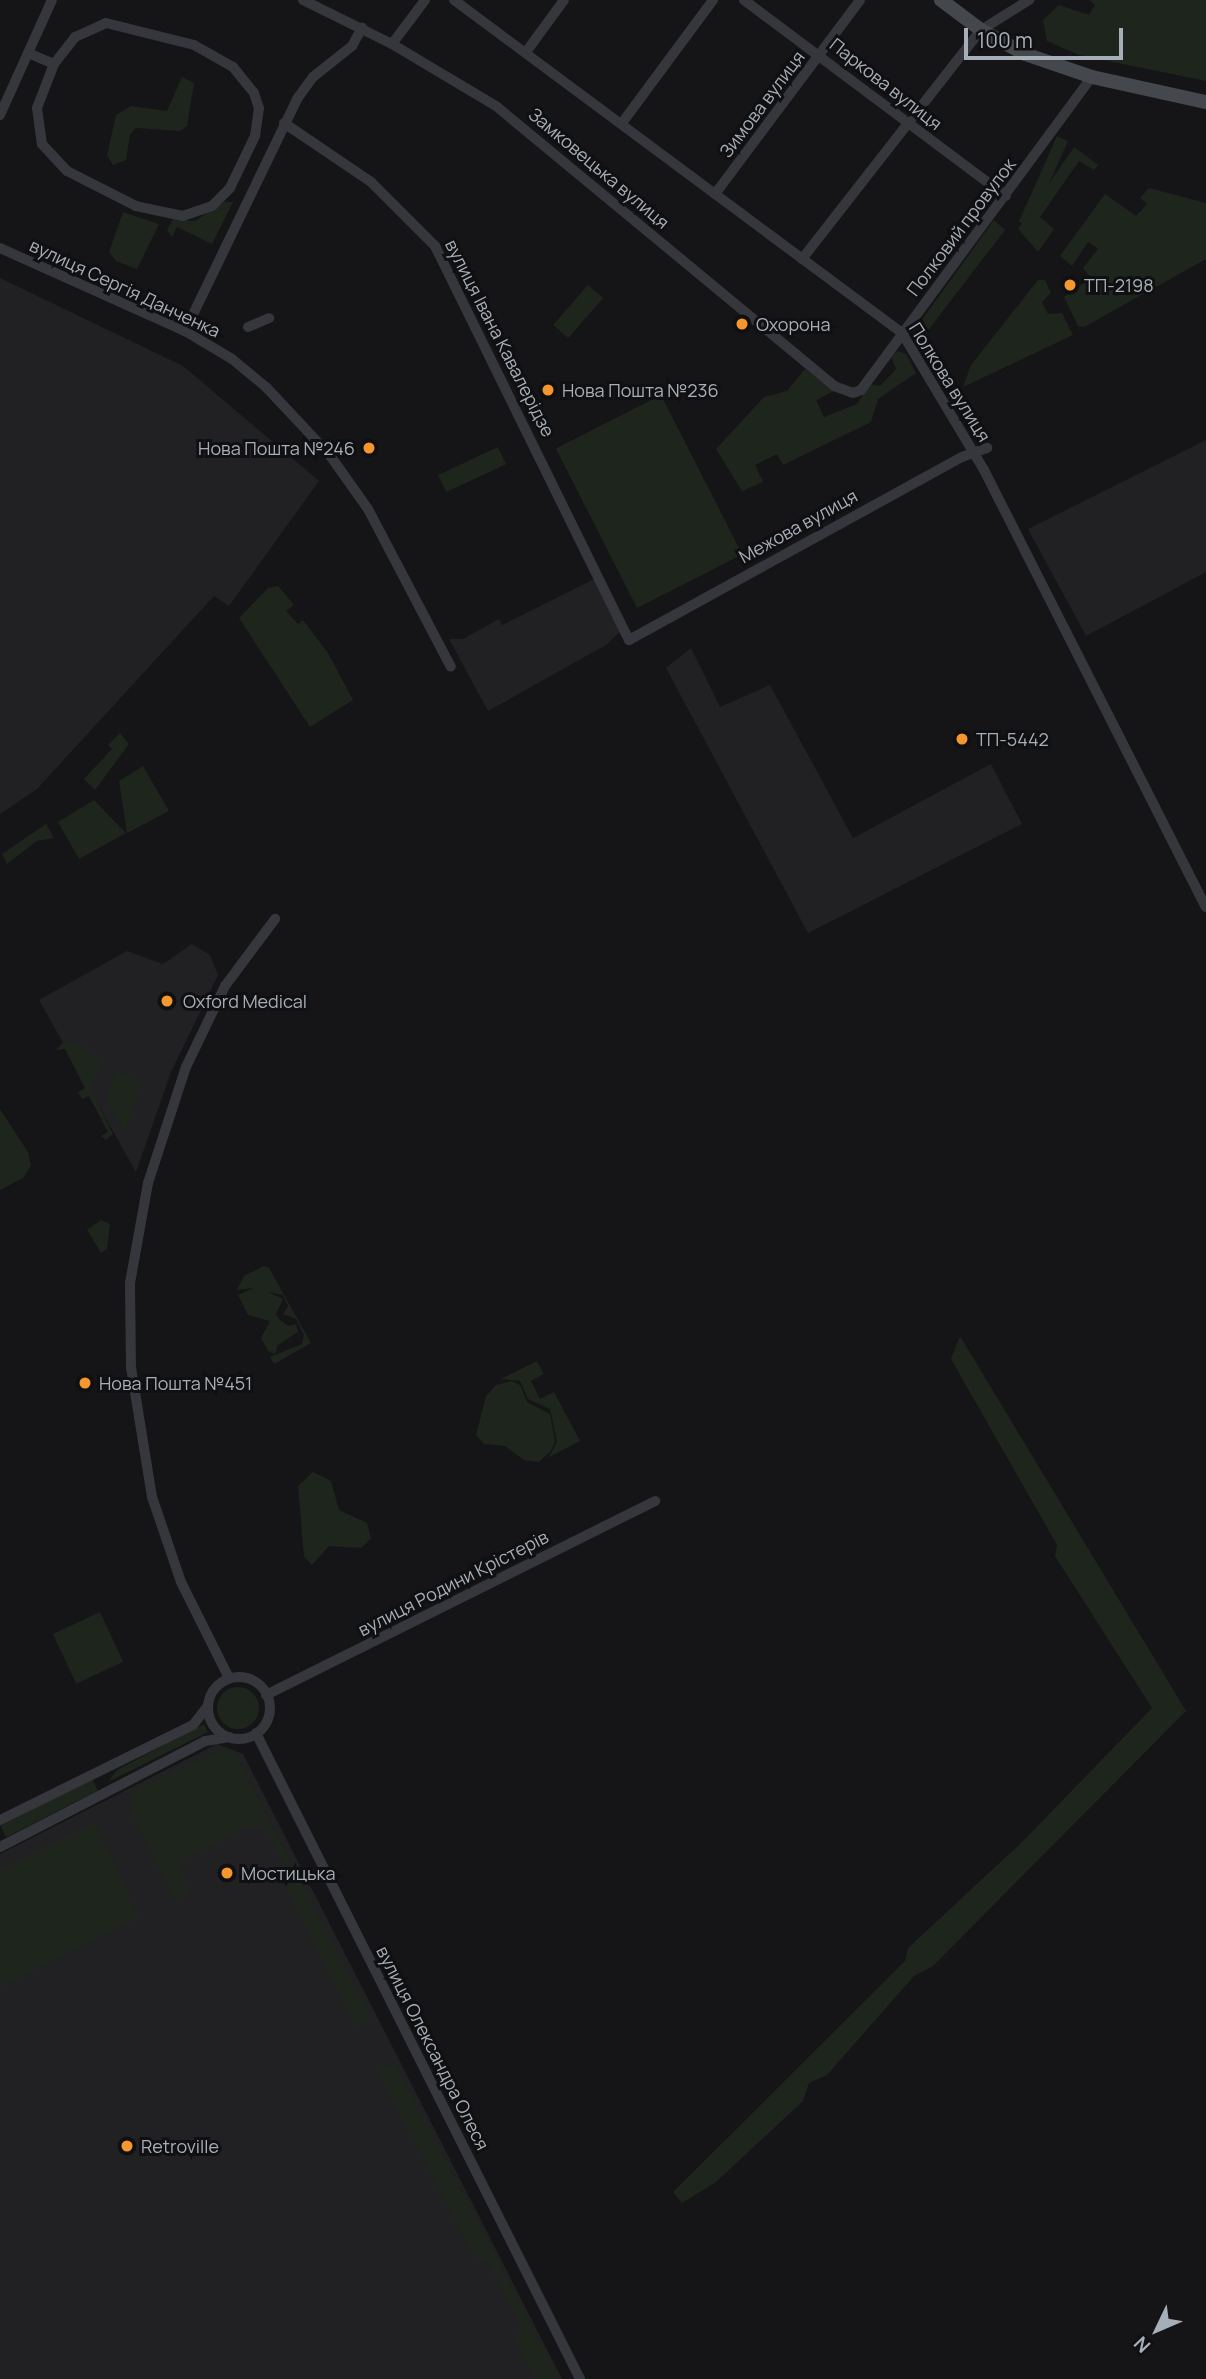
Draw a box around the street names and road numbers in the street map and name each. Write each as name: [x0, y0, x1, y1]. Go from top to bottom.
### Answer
street label: Паркова вулиця: [826, 34, 946, 134]
street label: Зимова вулиця: [715, 46, 809, 162]
street label: Замковецька вулиця: [524, 103, 674, 233]
street label: Полковий провулок: [902, 154, 1020, 300]
street label: вулиця Сергія Данченка: [26, 234, 224, 342]
street label: вулиця Івана Кавалерідзе: [441, 236, 559, 440]
street label: Полкова вулиця: [905, 318, 995, 446]
street label: Межова вулиця: [735, 485, 861, 567]
street label: вулиця Родини Крістерів: [354, 1526, 552, 1640]
street label: вулиця Олександра Олеся: [372, 1942, 494, 2154]

